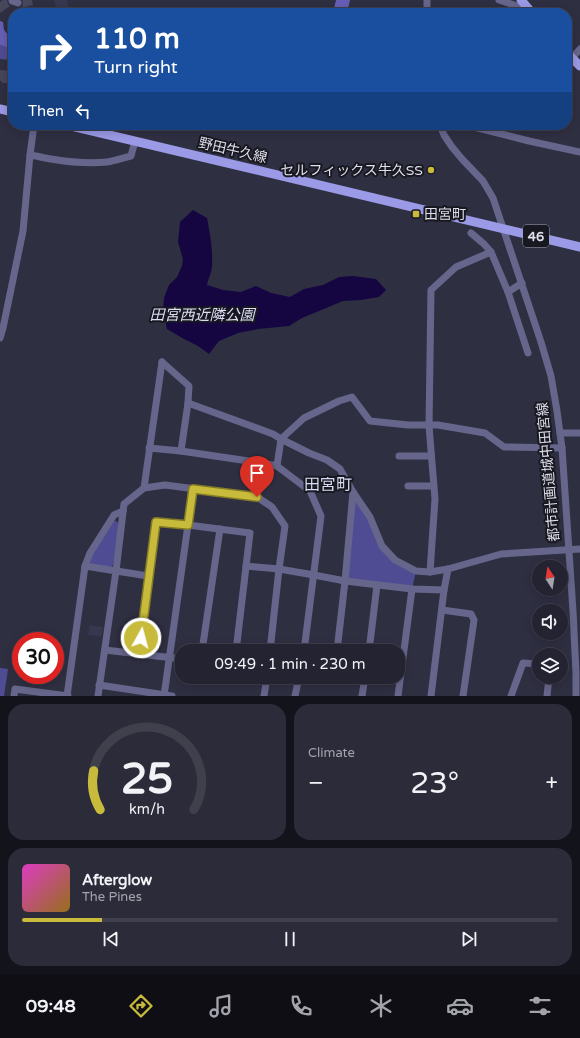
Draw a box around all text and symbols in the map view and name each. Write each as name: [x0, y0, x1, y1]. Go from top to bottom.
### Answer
text: 110 m: [94, 22, 180, 56]
icon: right: [28, 24, 80, 76]
text: Turn right: [94, 56, 178, 78]
icon: left: [72, 100, 94, 122]
text: Then: [28, 102, 64, 120]
street label: 野田牛久線: [197, 134, 269, 167]
place label: セルフィックス牛久SS: [280, 162, 423, 179]
marker: セルフィックス牛久SS: [426, 165, 436, 175]
place label: 田宮町: [424, 206, 466, 223]
marker: 田宮町: [411, 209, 421, 219]
road number: 46: [523, 225, 549, 247]
water label: 田宮西近隣公園: [149, 306, 256, 324]
street label: 都市計画道城中田宮線: [534, 401, 563, 542]
pin: [240, 456, 274, 497]
icon: arrive: [246, 462, 268, 484]
district label: 田宮町: [304, 475, 352, 495]
north arrow: [532, 560, 568, 596]
map controls: [532, 560, 568, 684]
button: sound: [532, 604, 568, 640]
position arrow: [120, 617, 162, 659]
speed limit sign: 30: [12, 632, 64, 684]
button: layers: [532, 648, 568, 684]
text: 09:49 · 1 min · 230 m: [215, 655, 365, 673]
text: Climate: [308, 745, 355, 761]
text: 25: [121, 755, 173, 805]
text: 23°: [410, 765, 459, 802]
text: −: [308, 770, 324, 796]
text: +: [546, 770, 558, 796]
text: km/h: [129, 801, 165, 818]
text: Afterglow: [82, 871, 152, 889]
text: The Pines: [82, 889, 142, 905]
icon: previous: [100, 928, 122, 950]
icon: pause: [279, 928, 301, 950]
icon: next: [458, 928, 480, 950]
icon: directions: [127, 992, 155, 1020]
icon: music: [207, 992, 235, 1020]
icon: phone: [287, 992, 315, 1020]
icon: climate: [367, 992, 395, 1020]
icon: car: [446, 992, 474, 1020]
icon: filters: [526, 992, 554, 1020]
text: 09:48: [26, 995, 76, 1017]

